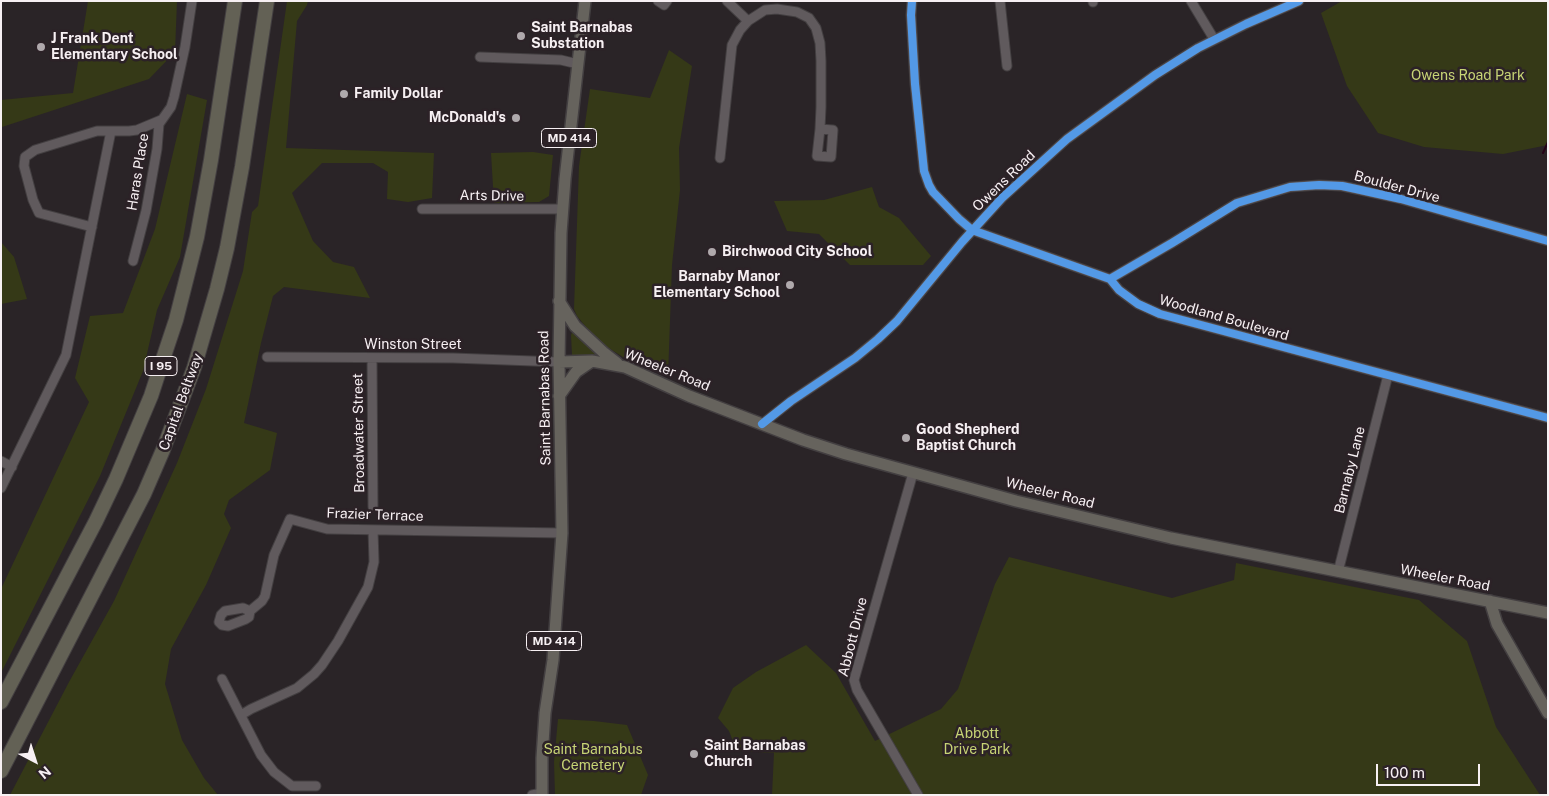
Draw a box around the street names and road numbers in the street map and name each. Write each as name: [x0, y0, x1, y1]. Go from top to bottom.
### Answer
road number: MD 414: [542, 128, 596, 148]
street label: Haras Place: [124, 132, 152, 212]
street label: Owens Road: [969, 147, 1039, 215]
street label: Boulder Drive: [1352, 167, 1442, 207]
street label: Arts Drive: [460, 187, 524, 205]
street label: Woodland Boulevard: [1157, 291, 1291, 345]
street label: Saint Barnabas Road: [535, 330, 555, 466]
street label: Winston Street: [364, 337, 462, 353]
street label: Wheeler Road: [622, 345, 712, 395]
street label: Capital Beltway: [156, 351, 206, 453]
road number: I 95: [145, 356, 177, 376]
street label: Broadwater Street: [350, 373, 368, 493]
street label: Barnaby Lane: [1331, 425, 1369, 515]
street label: Wheeler Road: [1004, 474, 1096, 512]
street label: Frazier Terrace: [326, 505, 424, 525]
street label: Wheeler Road: [1399, 561, 1491, 595]
street label: Abbott Drive: [835, 596, 871, 678]
road number: MD 414: [526, 631, 582, 650]

